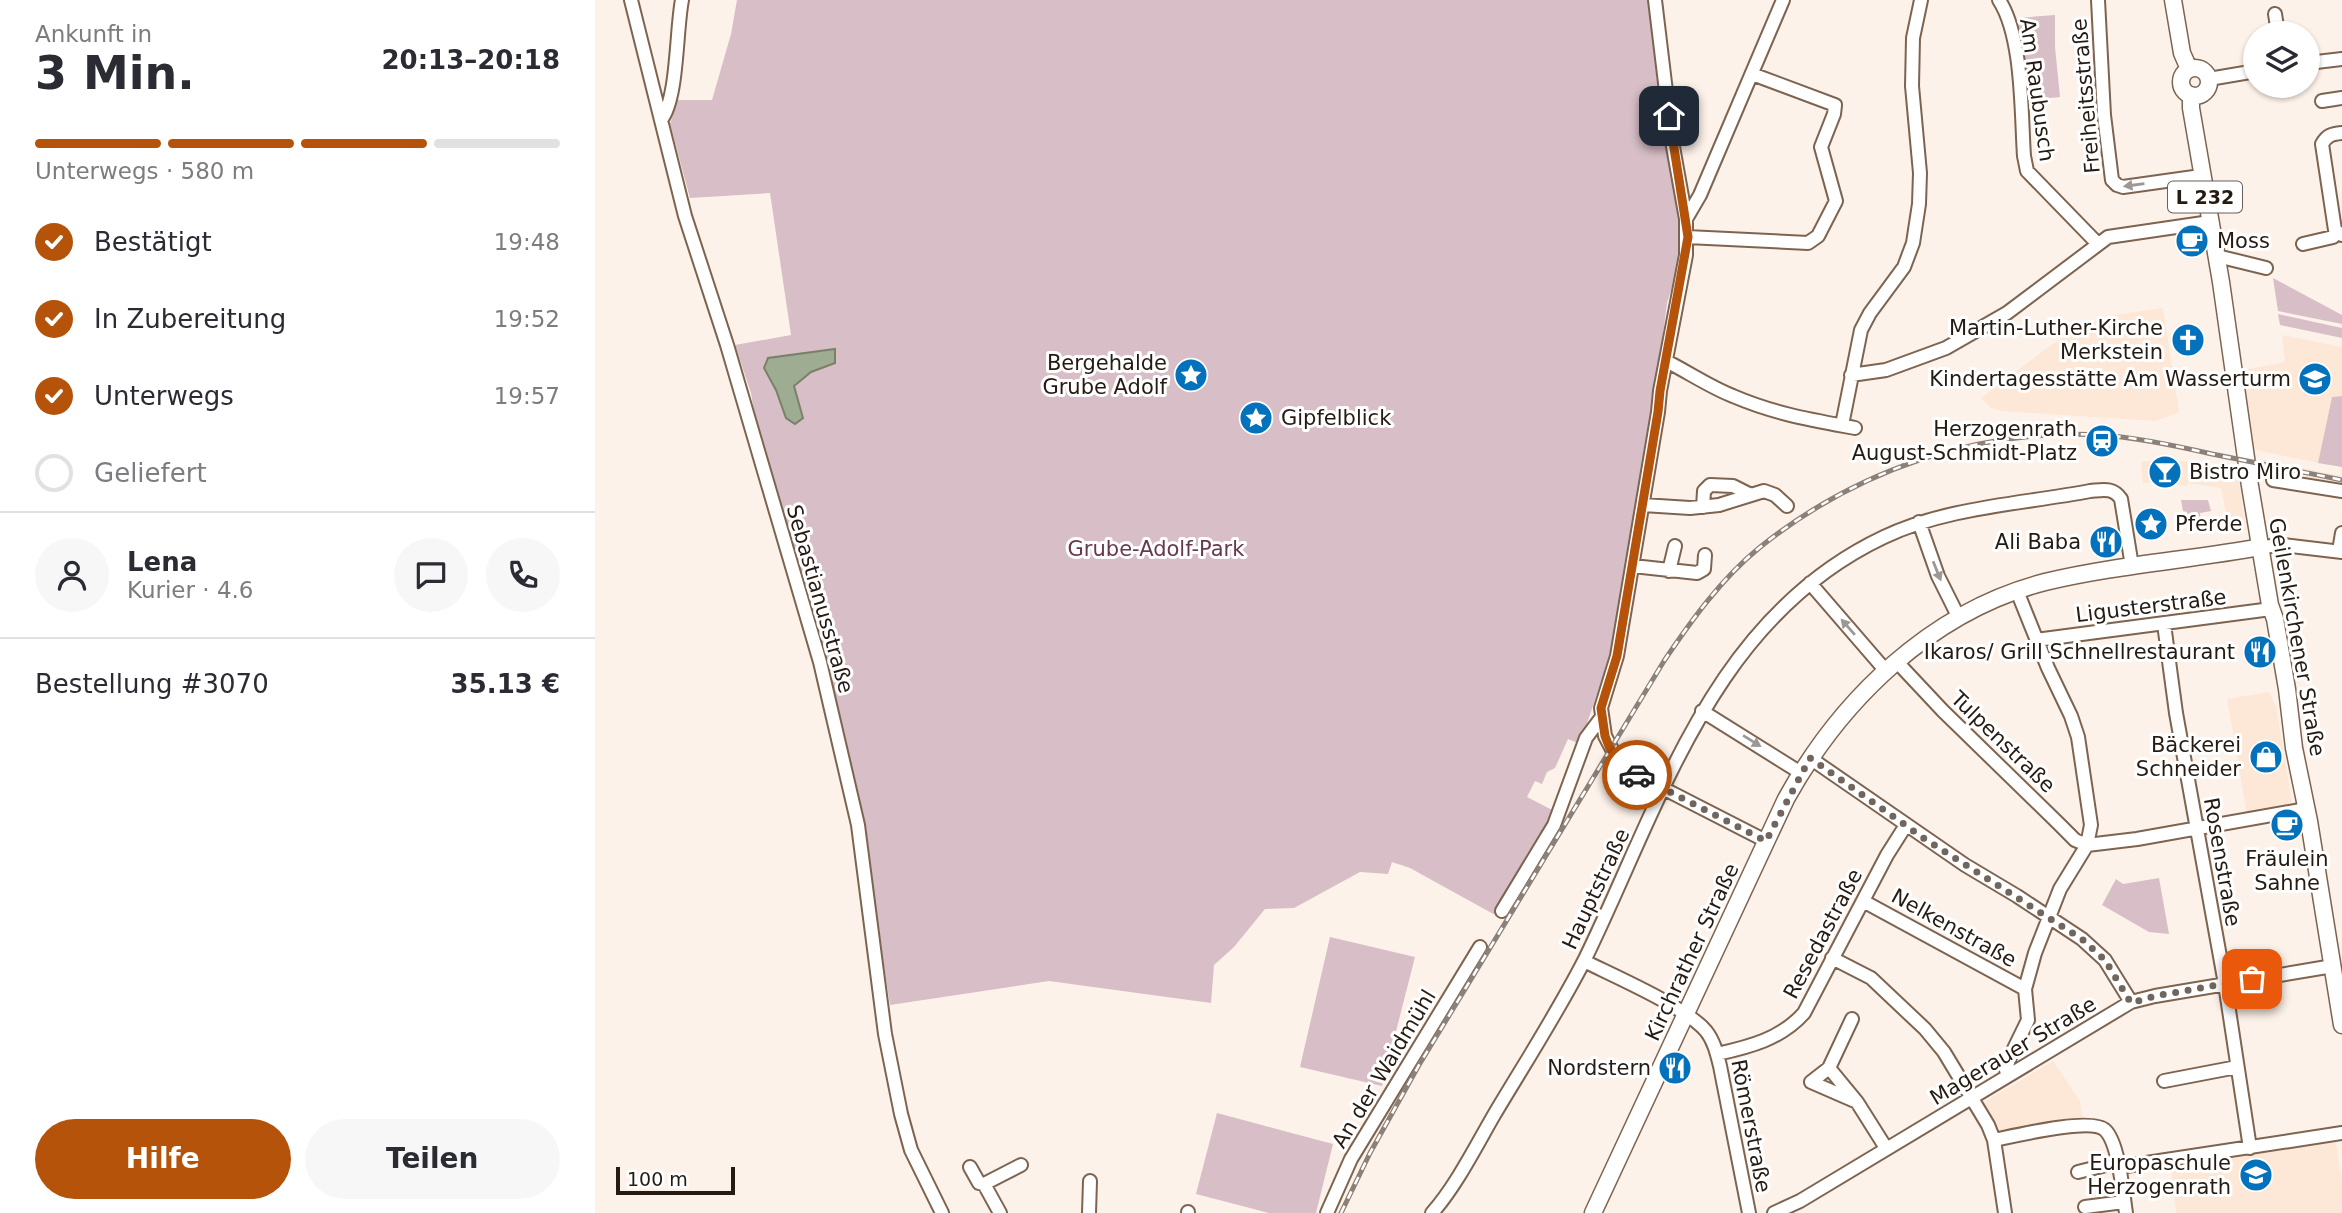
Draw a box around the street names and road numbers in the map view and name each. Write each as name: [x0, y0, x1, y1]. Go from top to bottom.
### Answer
street label: Am Raubusch: [2015, 17, 2059, 163]
street label: Freiheitsstraße: [2067, 17, 2105, 175]
road number: L 232: [2168, 182, 2242, 212]
street label: Sebastianusstraße: [782, 502, 858, 696]
street label: Geilenkirchener Straße: [2264, 516, 2330, 758]
street label: Ligusterstraße: [2074, 585, 2228, 627]
street label: Tulpenstraße: [1945, 686, 2060, 798]
street label: Rosenstraße: [2199, 796, 2245, 928]
street label: Hauptstraße: [1558, 825, 1634, 953]
street label: Kirchrather Straße: [1640, 859, 1744, 1045]
street label: Resedastraße: [1779, 865, 1867, 1003]
street label: Nelkenstraße: [1887, 884, 2021, 972]
street label: An der Waidmühl: [1327, 986, 1441, 1152]
street label: Magerauer Straße: [1926, 992, 2100, 1110]
street label: Römerstraße: [1726, 1057, 1776, 1195]

